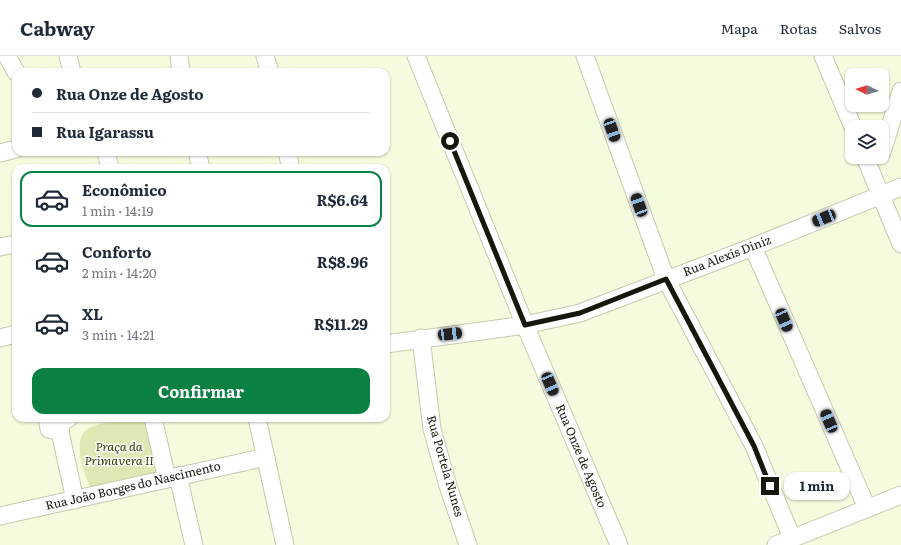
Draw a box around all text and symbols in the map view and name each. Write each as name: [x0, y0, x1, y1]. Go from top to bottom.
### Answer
text: Cabway: [20, 14, 95, 42]
text: Mapa: [720, 18, 758, 38]
text: Rotas: [780, 18, 817, 38]
text: Salvos: [839, 18, 881, 38]
north arrow: [845, 68, 889, 112]
map controls: [845, 68, 889, 164]
text: Rua Onze de Agosto: [56, 82, 204, 105]
car: [602, 117, 622, 143]
text: Rua Igarassu: [56, 120, 154, 143]
button: layers: [845, 120, 889, 164]
route start: [441, 132, 459, 150]
text: Econômico: [82, 178, 167, 201]
icon: car: [34, 181, 70, 217]
text: R$6.64: [316, 188, 368, 211]
car: [629, 192, 649, 218]
text: 1 min · 14:19: [82, 201, 153, 220]
car: [811, 208, 837, 228]
street label: Rua Alexis Diniz: [680, 230, 773, 280]
text: Conforto: [82, 240, 151, 263]
icon: car: [34, 243, 70, 279]
text: R$8.96: [317, 250, 368, 273]
text: 2 min · 14:20: [82, 263, 157, 282]
text: XL: [82, 302, 103, 325]
icon: car: [34, 305, 70, 341]
car: [774, 307, 794, 333]
text: R$11.29: [314, 312, 368, 335]
text: 3 min · 14:21: [82, 325, 155, 344]
car: [437, 327, 463, 341]
button: Confirmar: [32, 368, 370, 414]
car: [540, 371, 560, 397]
street label: Rua Onze de Agosto: [552, 401, 612, 510]
car: [819, 408, 839, 434]
street label: Rua Portela Nunes: [423, 413, 469, 519]
park label: Praça da Primavera II: [84, 437, 154, 469]
street label: Rua João Borges do Nascimento: [43, 456, 222, 514]
callout: 1 min: [784, 472, 850, 500]
text: 1 min: [800, 476, 834, 495]
route end: [761, 477, 779, 495]

